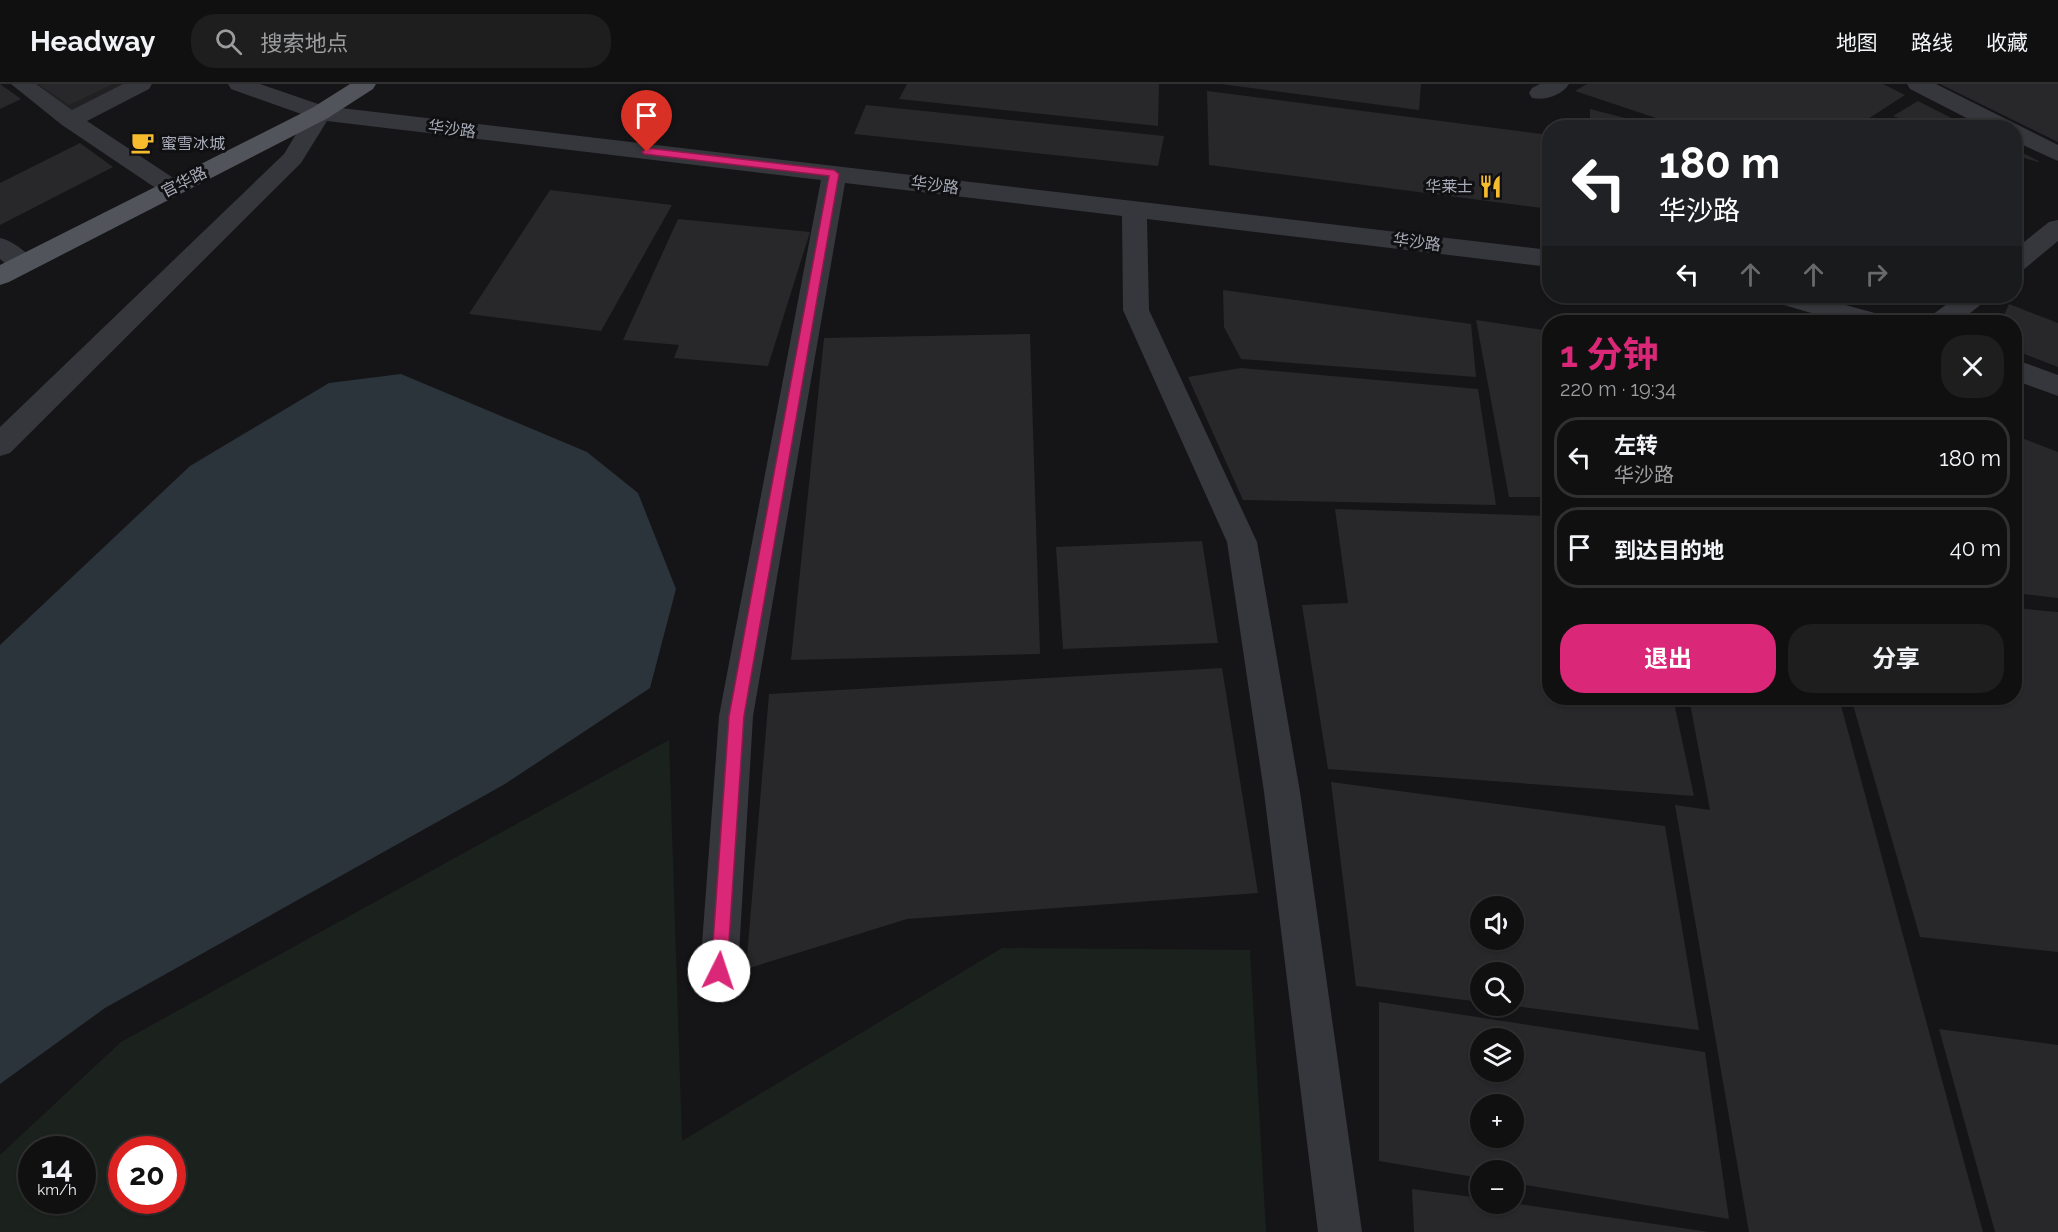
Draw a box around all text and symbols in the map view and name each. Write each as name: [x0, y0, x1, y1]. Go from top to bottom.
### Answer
search box: [191, 14, 611, 68]
text: Headway: [30, 25, 155, 58]
icon: search: [212, 25, 245, 58]
text: 搜索地点: [260, 30, 349, 56]
text: 地图: [1836, 30, 1878, 55]
text: 路线: [1911, 30, 1953, 55]
text: 收藏: [1986, 30, 2028, 55]
pin: [621, 90, 672, 152]
icon: arrive: [630, 99, 663, 132]
street label: 华沙路: [427, 117, 477, 141]
cafe icon: 蜜雪冰城: [130, 130, 156, 156]
place label: 蜜雪冰城: [161, 134, 225, 153]
text: 180 m: [1659, 139, 1780, 188]
icon: left: [1560, 144, 1638, 222]
street label: 官华路: [158, 163, 210, 201]
street label: 华沙路: [910, 173, 960, 197]
restaurant icon: 华莱士: [1478, 173, 1504, 199]
place label: 华莱士: [1425, 177, 1473, 196]
text: 华沙路: [1659, 195, 1740, 226]
street label: 华沙路: [1392, 230, 1442, 254]
icon: left: [1671, 258, 1704, 291]
icon: ahead: [1734, 258, 1767, 291]
icon: ahead: [1797, 258, 1830, 291]
icon: right: [1860, 258, 1893, 291]
text: 1 分钟: [1560, 333, 1658, 375]
button: close: [1941, 335, 2004, 398]
text: 220 m · 19:34: [1560, 377, 1676, 401]
text: 左转: [1614, 432, 1658, 458]
icon: left: [1563, 441, 1596, 474]
text: 180 m: [1939, 445, 2001, 471]
text: 华沙路: [1614, 463, 1674, 487]
icon: arrive: [1563, 531, 1596, 564]
text: 40 m: [1950, 535, 2001, 561]
text: 到达目的地: [1614, 537, 1724, 563]
button: 退出: [1560, 624, 1776, 693]
button: 分享: [1788, 624, 2004, 693]
map controls: [1470, 896, 1524, 1214]
button: sound: [1470, 896, 1524, 950]
position arrow: [687, 939, 751, 1003]
button: search: [1470, 962, 1524, 1016]
button: layers: [1470, 1028, 1524, 1082]
button: +: [1470, 1094, 1524, 1148]
speed limit sign: 20: [108, 1136, 186, 1214]
text: 14: [41, 1150, 73, 1185]
button: −: [1470, 1160, 1524, 1214]
text: km/h: [37, 1181, 77, 1199]

